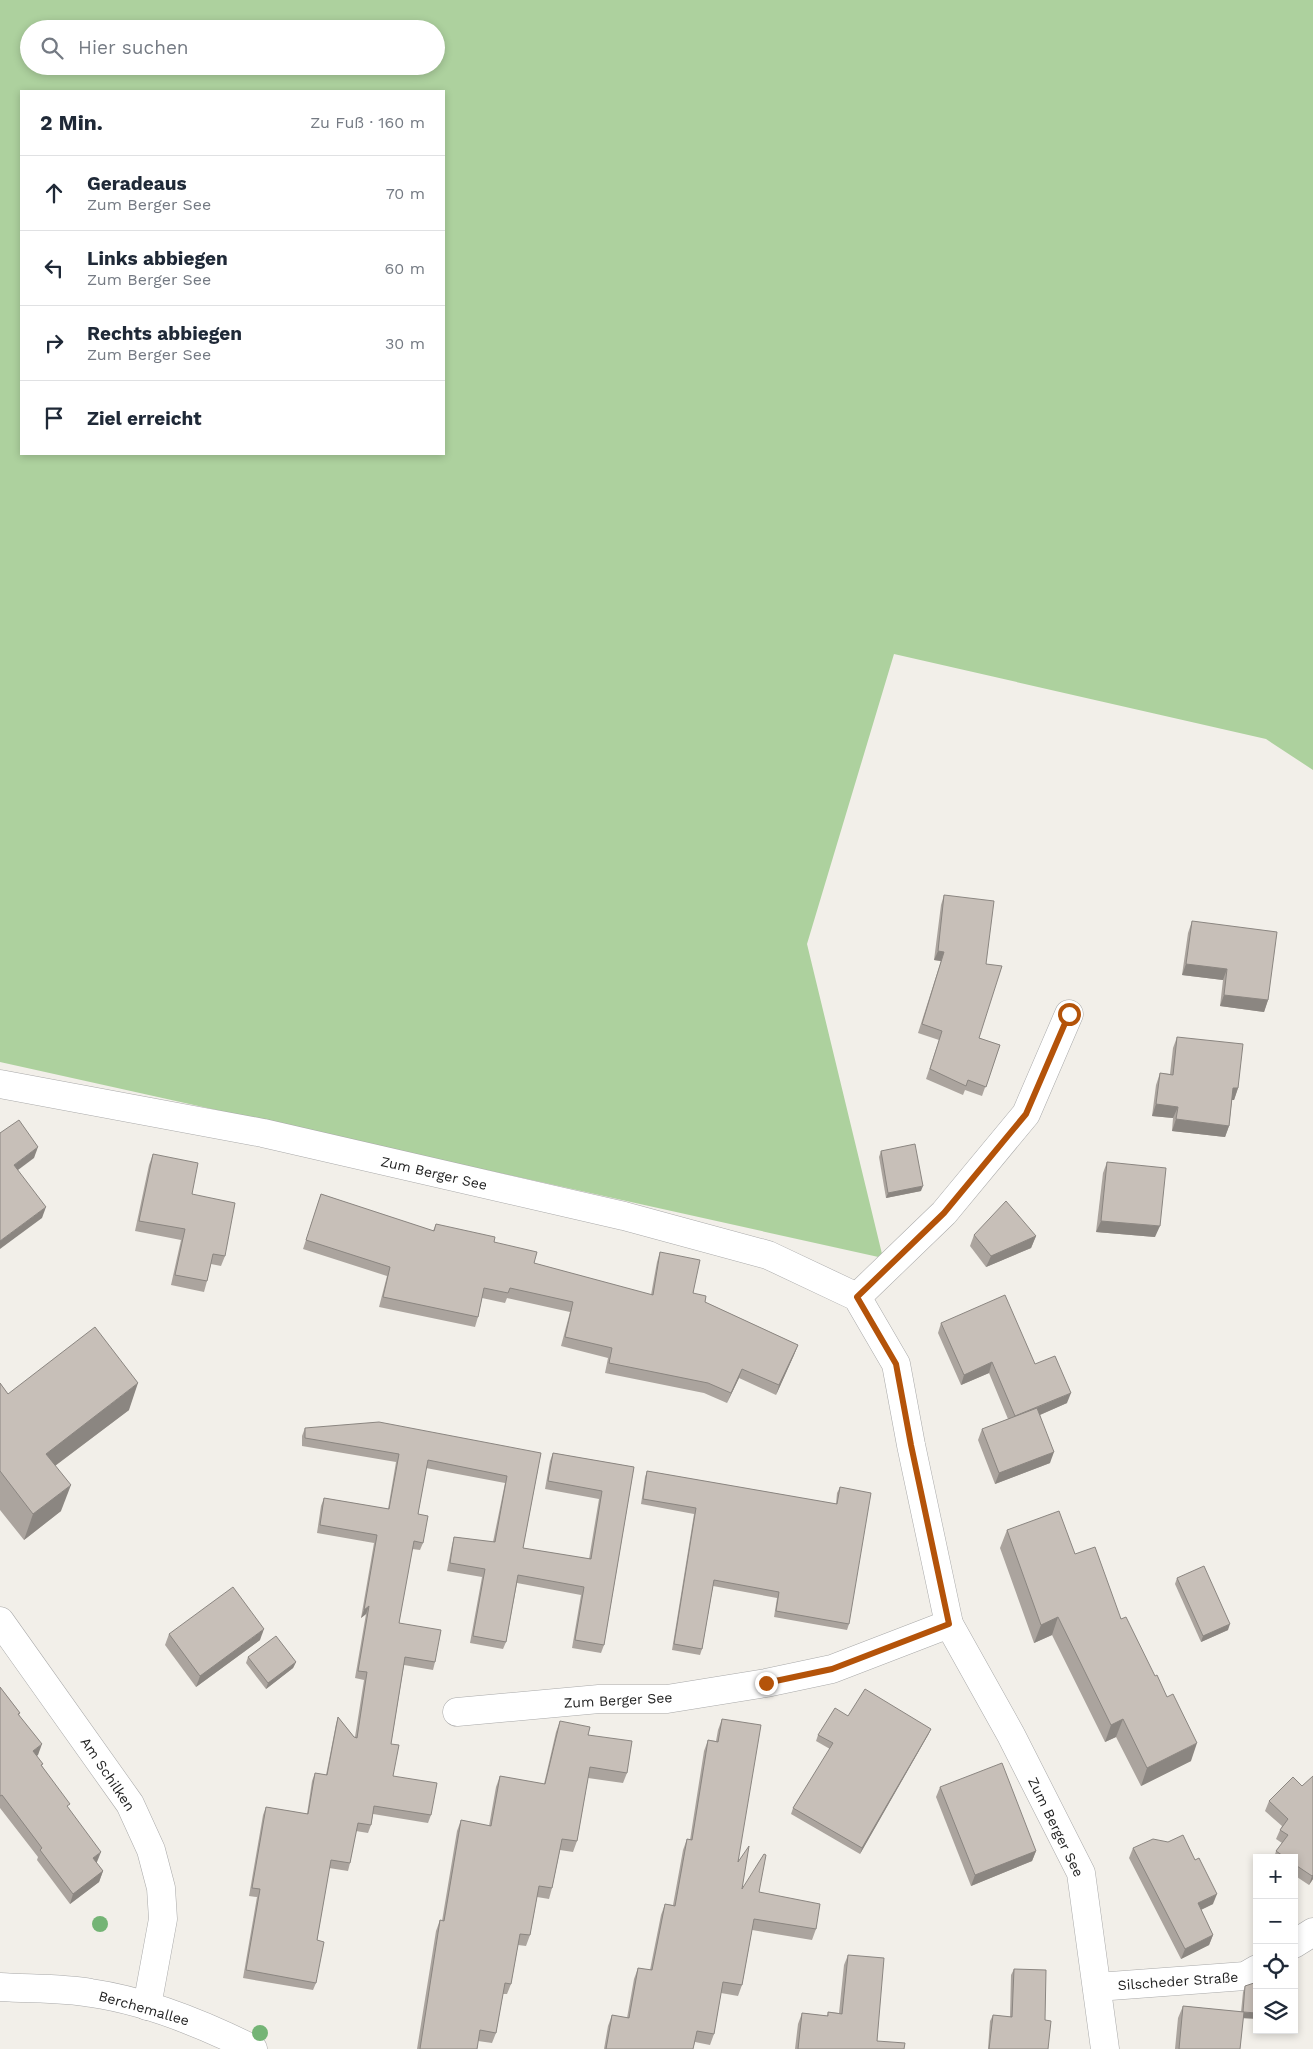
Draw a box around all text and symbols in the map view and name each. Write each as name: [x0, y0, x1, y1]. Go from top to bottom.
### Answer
search box: [20, 20, 445, 75]
icon: search: [38, 34, 66, 62]
text: Hier suchen: [78, 36, 189, 59]
text: 2 Min.: [40, 110, 103, 135]
text: Zu Fuß · 160 m: [310, 113, 425, 132]
text: Geradeaus: [87, 172, 187, 195]
icon: ahead: [40, 179, 68, 207]
text: 70 m: [386, 184, 425, 203]
text: Zum Berger See: [87, 195, 211, 214]
text: Links abbiegen: [87, 247, 228, 270]
icon: left: [40, 254, 68, 282]
text: 60 m: [385, 259, 425, 278]
text: Zum Berger See: [87, 270, 211, 289]
text: Rechts abbiegen: [87, 322, 242, 345]
icon: right: [40, 329, 68, 357]
text: 30 m: [385, 334, 425, 353]
text: Zum Berger See: [87, 345, 211, 364]
icon: arrive: [40, 404, 68, 432]
text: Ziel erreicht: [87, 407, 202, 430]
route start: [1058, 1003, 1081, 1026]
street label: Zum Berger See: [379, 1153, 489, 1193]
route end: [755, 1672, 778, 1695]
street label: Zum Berger See: [563, 1689, 673, 1711]
street label: Am Schilken: [78, 1734, 138, 1814]
street label: Zum Berger See: [1025, 1775, 1087, 1879]
map controls: [1253, 1854, 1298, 2034]
button: +: [1253, 1854, 1298, 1899]
button: −: [1253, 1899, 1298, 1944]
button: locate: [1253, 1944, 1298, 1989]
street label: Silscheder Straße: [1117, 1969, 1239, 1993]
street label: Berchemallee: [97, 1987, 191, 2029]
button: layers: [1253, 1989, 1298, 2034]

